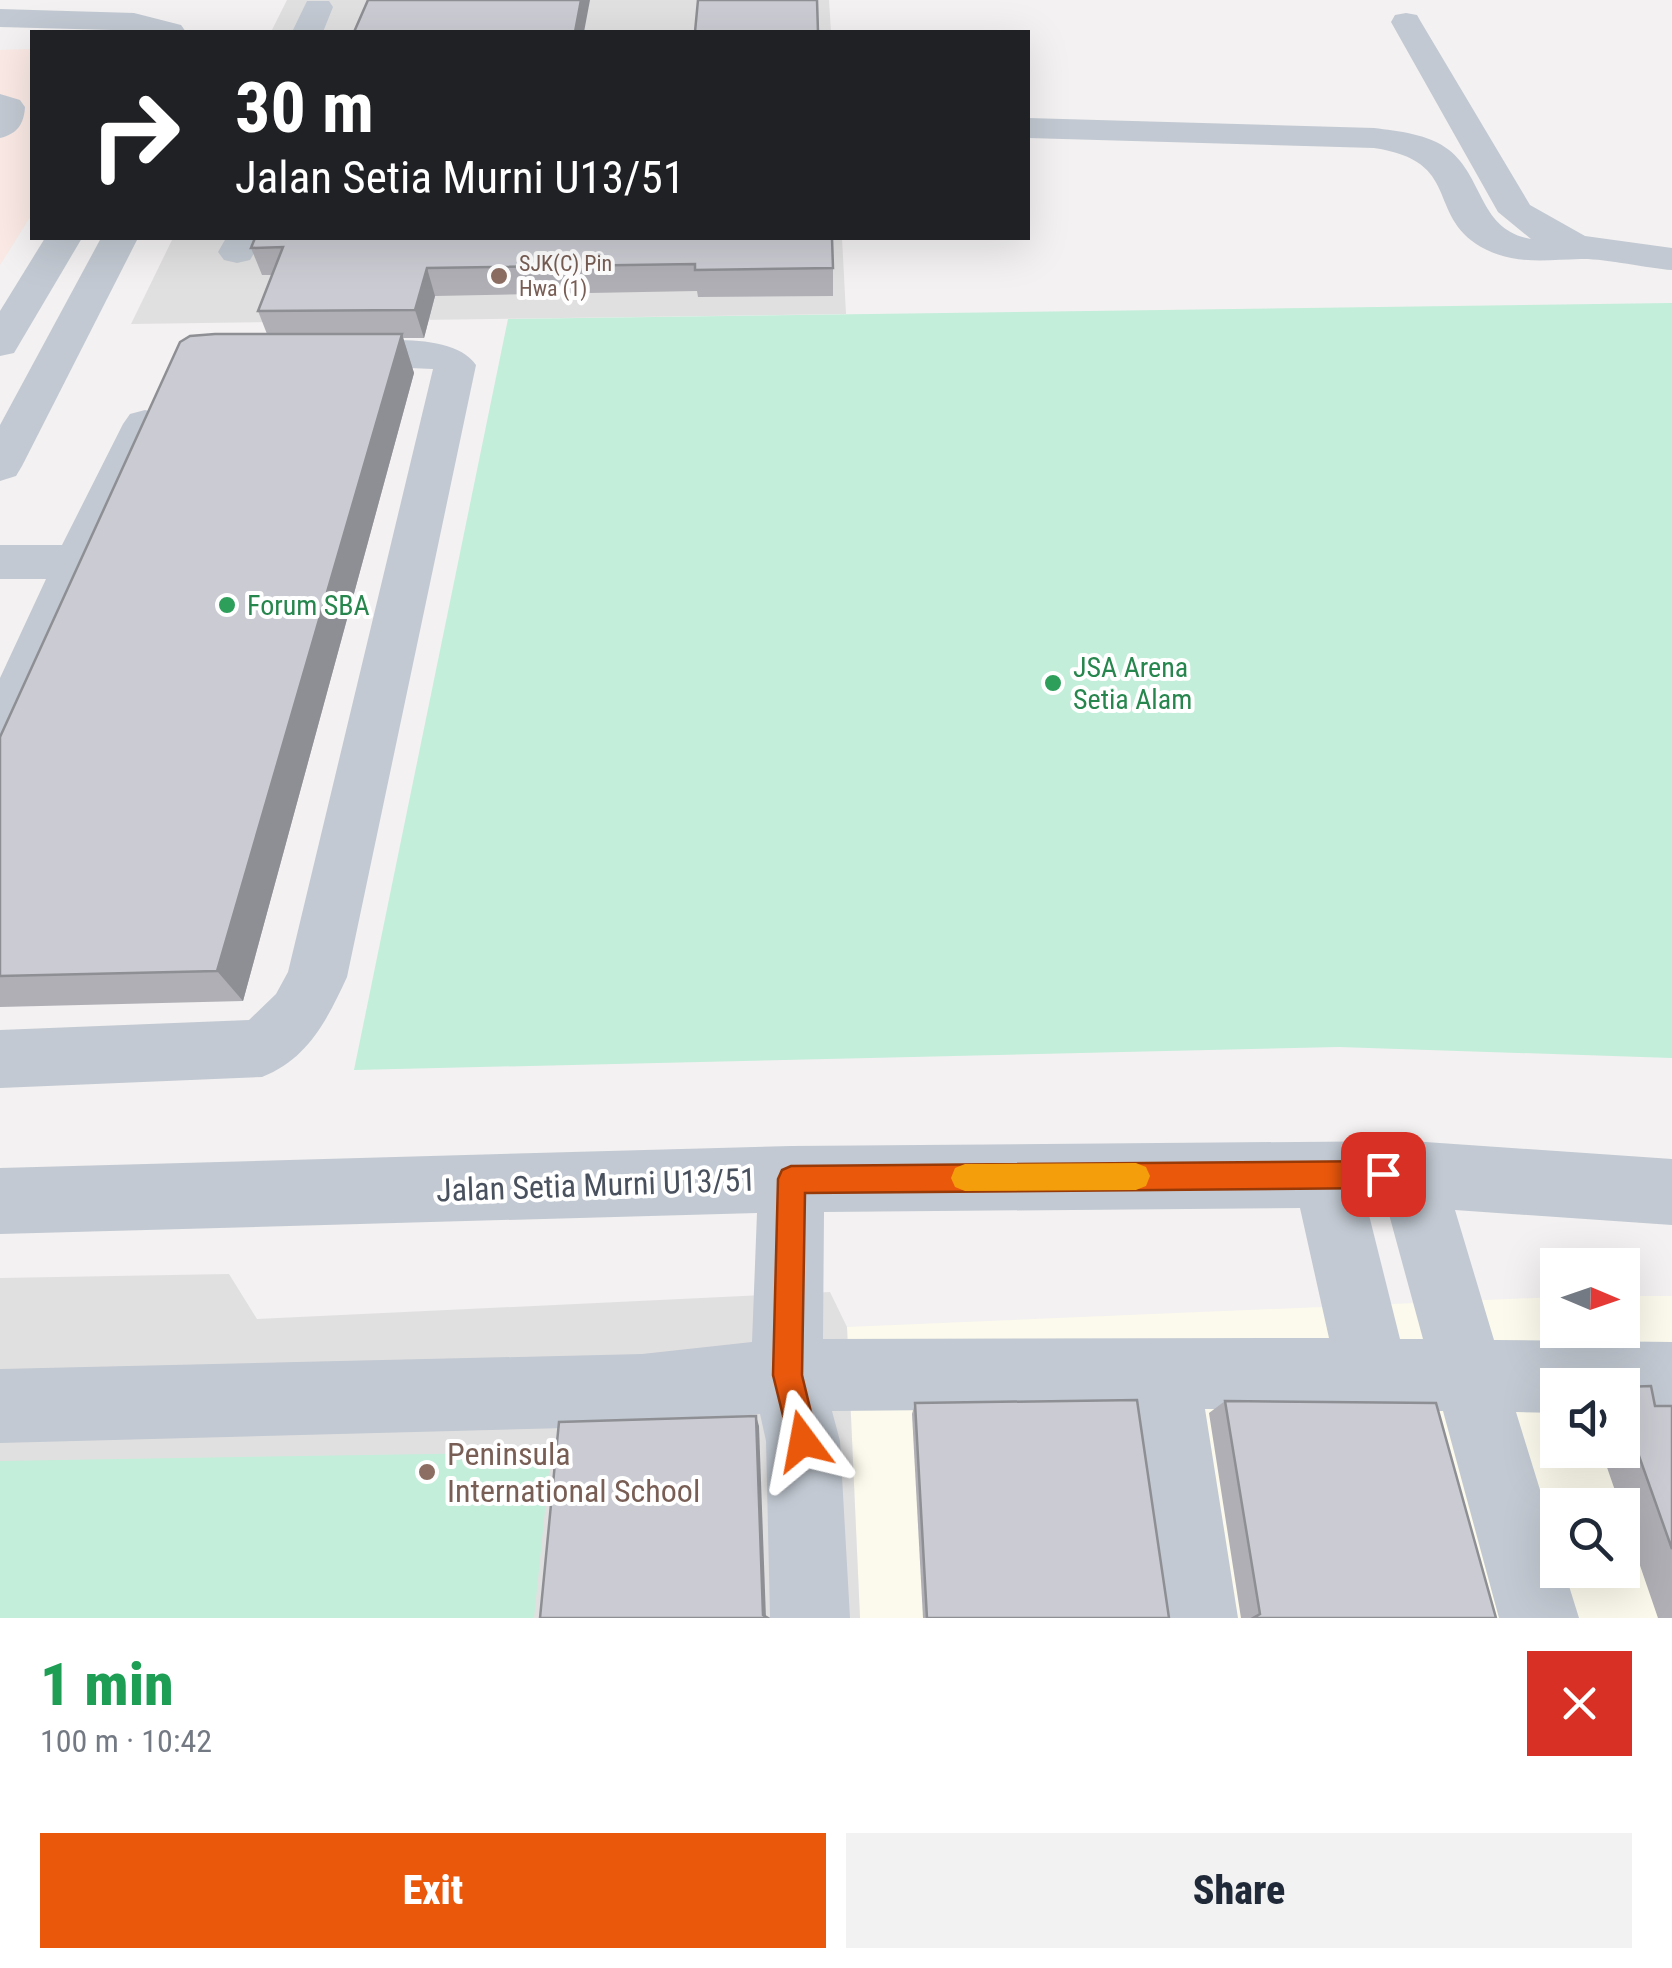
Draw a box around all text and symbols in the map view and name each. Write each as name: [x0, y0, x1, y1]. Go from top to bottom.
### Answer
text: 30 m: [235, 67, 374, 149]
icon: right: [70, 70, 200, 200]
text: Jalan Setia Murni U13/51: [235, 151, 685, 204]
place label: SJK(C) Pin Hwa (1): [519, 251, 612, 302]
marker: SJK(C) Pin Hwa (1): [488, 265, 510, 287]
place label: Forum SBA: [247, 589, 370, 622]
marker: Forum SBA: [216, 594, 238, 616]
place label: JSA Arena Setia Alam: [1073, 651, 1192, 716]
marker: JSA Arena Setia Alam: [1042, 672, 1064, 694]
pin: [1341, 1132, 1426, 1217]
icon: arrive: [1356, 1147, 1411, 1202]
street label: Jalan Setia Murni U13/51: [435, 1160, 757, 1210]
north arrow: [1540, 1248, 1640, 1348]
map controls: [1540, 1248, 1640, 1588]
button: sound: [1540, 1368, 1640, 1468]
position arrow: [751, 1389, 855, 1493]
place label: Peninsula International School: [447, 1435, 700, 1510]
marker: Peninsula International School: [416, 1461, 438, 1483]
button: search: [1540, 1488, 1640, 1588]
text: 1 min: [40, 1649, 174, 1720]
button: close: [1527, 1651, 1632, 1756]
text: 100 m · 10:42: [40, 1722, 212, 1760]
button: Exit: [40, 1833, 826, 1948]
button: Share: [846, 1833, 1632, 1948]

